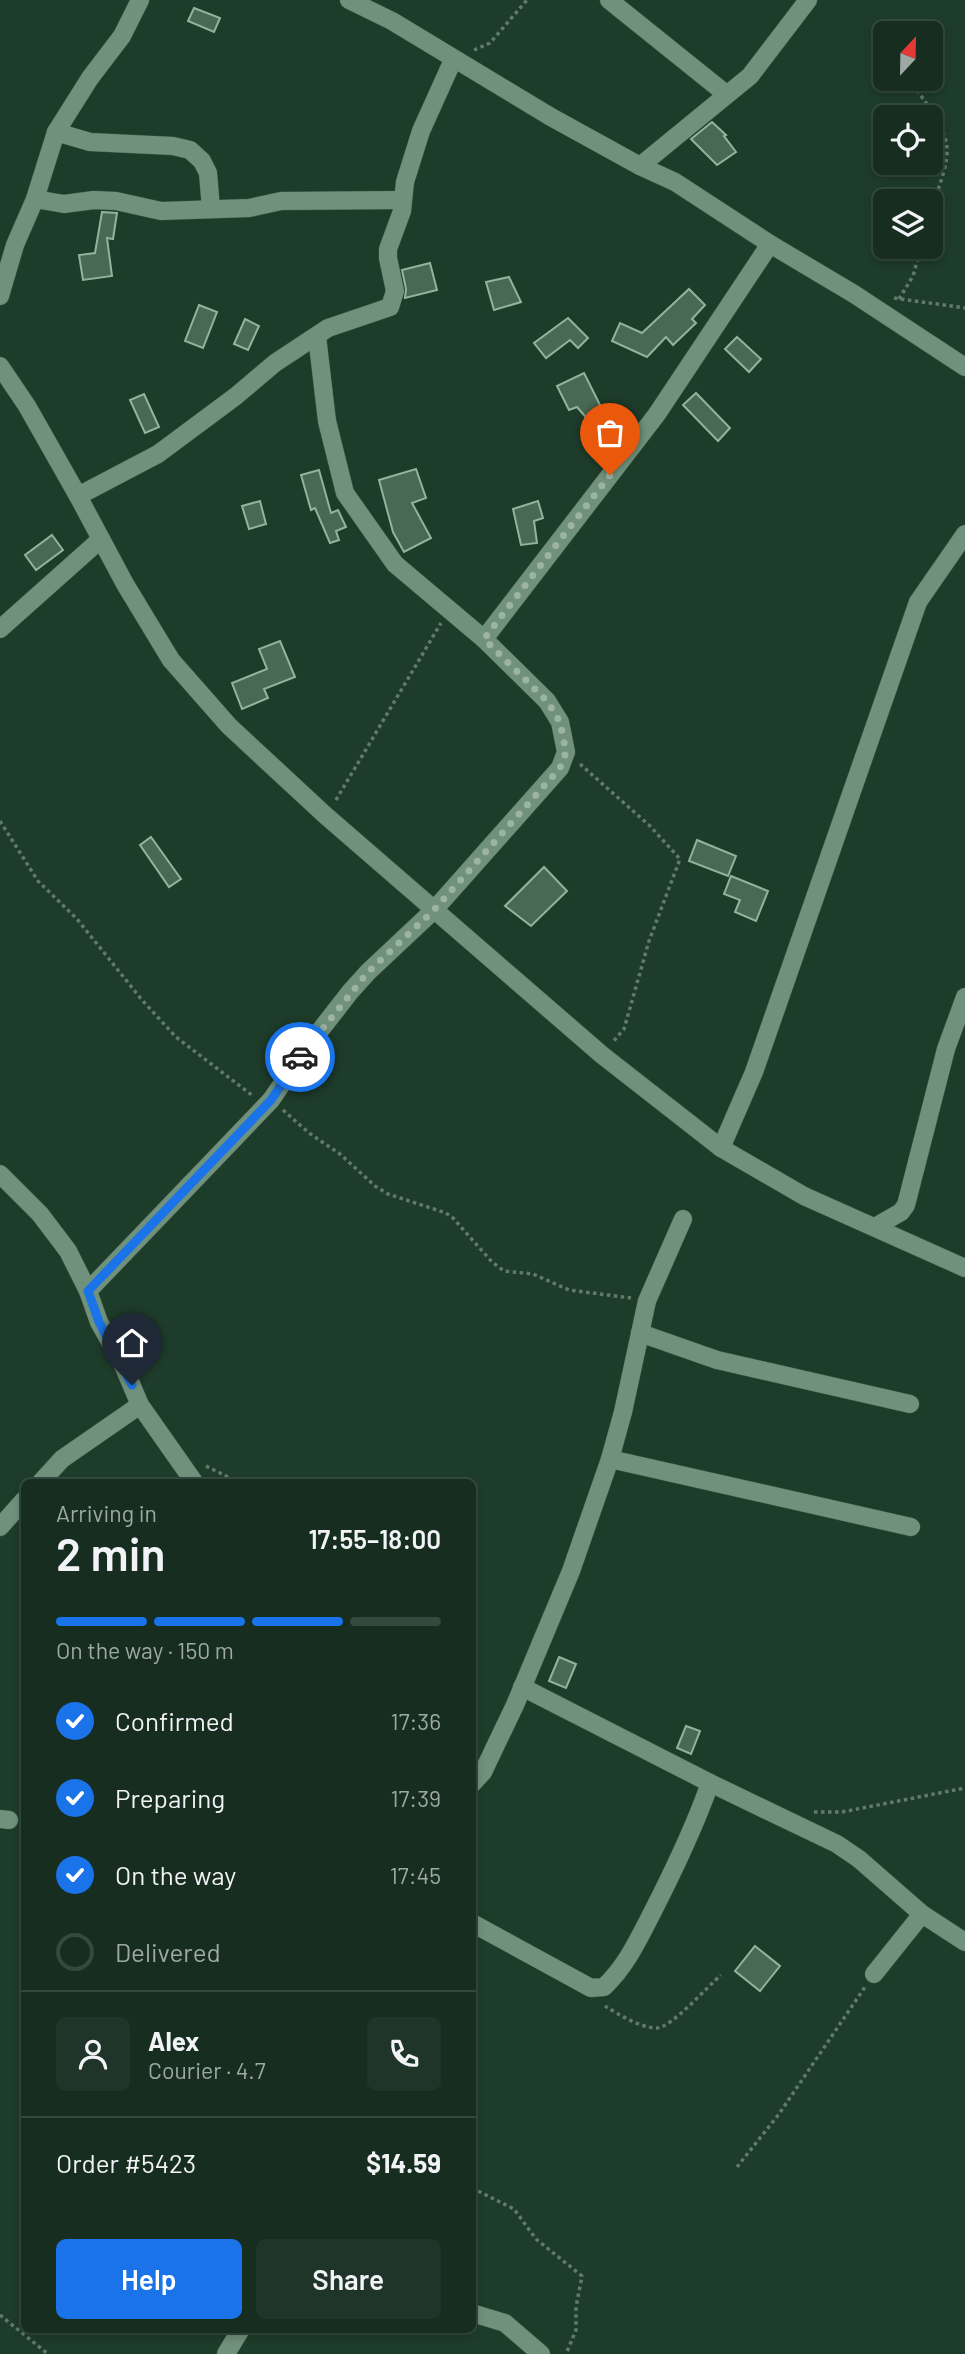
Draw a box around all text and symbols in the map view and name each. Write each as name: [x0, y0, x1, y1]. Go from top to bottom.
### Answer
north arrow: [873, 21, 943, 91]
map controls: [873, 21, 943, 259]
button: locate: [873, 105, 943, 175]
button: layers: [873, 189, 943, 259]
pin: [580, 403, 640, 475]
icon: bag: [591, 414, 629, 452]
courier: [265, 1022, 335, 1092]
icon: car: [281, 1038, 319, 1076]
pin: [102, 1313, 162, 1385]
icon: home: [113, 1324, 151, 1362]
text: Arriving in: [56, 1499, 157, 1527]
text: 17:55–18:00: [308, 1523, 441, 1554]
text: 2 min: [56, 1525, 165, 1580]
text: On the way · 150 m: [56, 1636, 234, 1664]
icon: check: [56, 1702, 94, 1740]
text: Confirmed: [115, 1705, 234, 1736]
text: 17:36: [391, 1707, 441, 1735]
icon: check: [56, 1779, 94, 1817]
text: Preparing: [115, 1782, 225, 1813]
text: 17:39: [390, 1784, 441, 1812]
icon: check: [56, 1856, 94, 1894]
text: On the way: [115, 1859, 236, 1890]
text: 17:45: [390, 1861, 441, 1889]
text: Delivered: [115, 1936, 221, 1967]
button: person: [56, 2017, 130, 2091]
button: phone: [367, 2017, 441, 2091]
text: Alex: [148, 2025, 199, 2056]
text: Courier · 4.7: [148, 2056, 266, 2084]
text: Order #5423: [56, 2147, 196, 2178]
text: $14.59: [366, 2147, 441, 2178]
button: Help: [56, 2239, 242, 2319]
button: Share: [256, 2239, 441, 2319]

